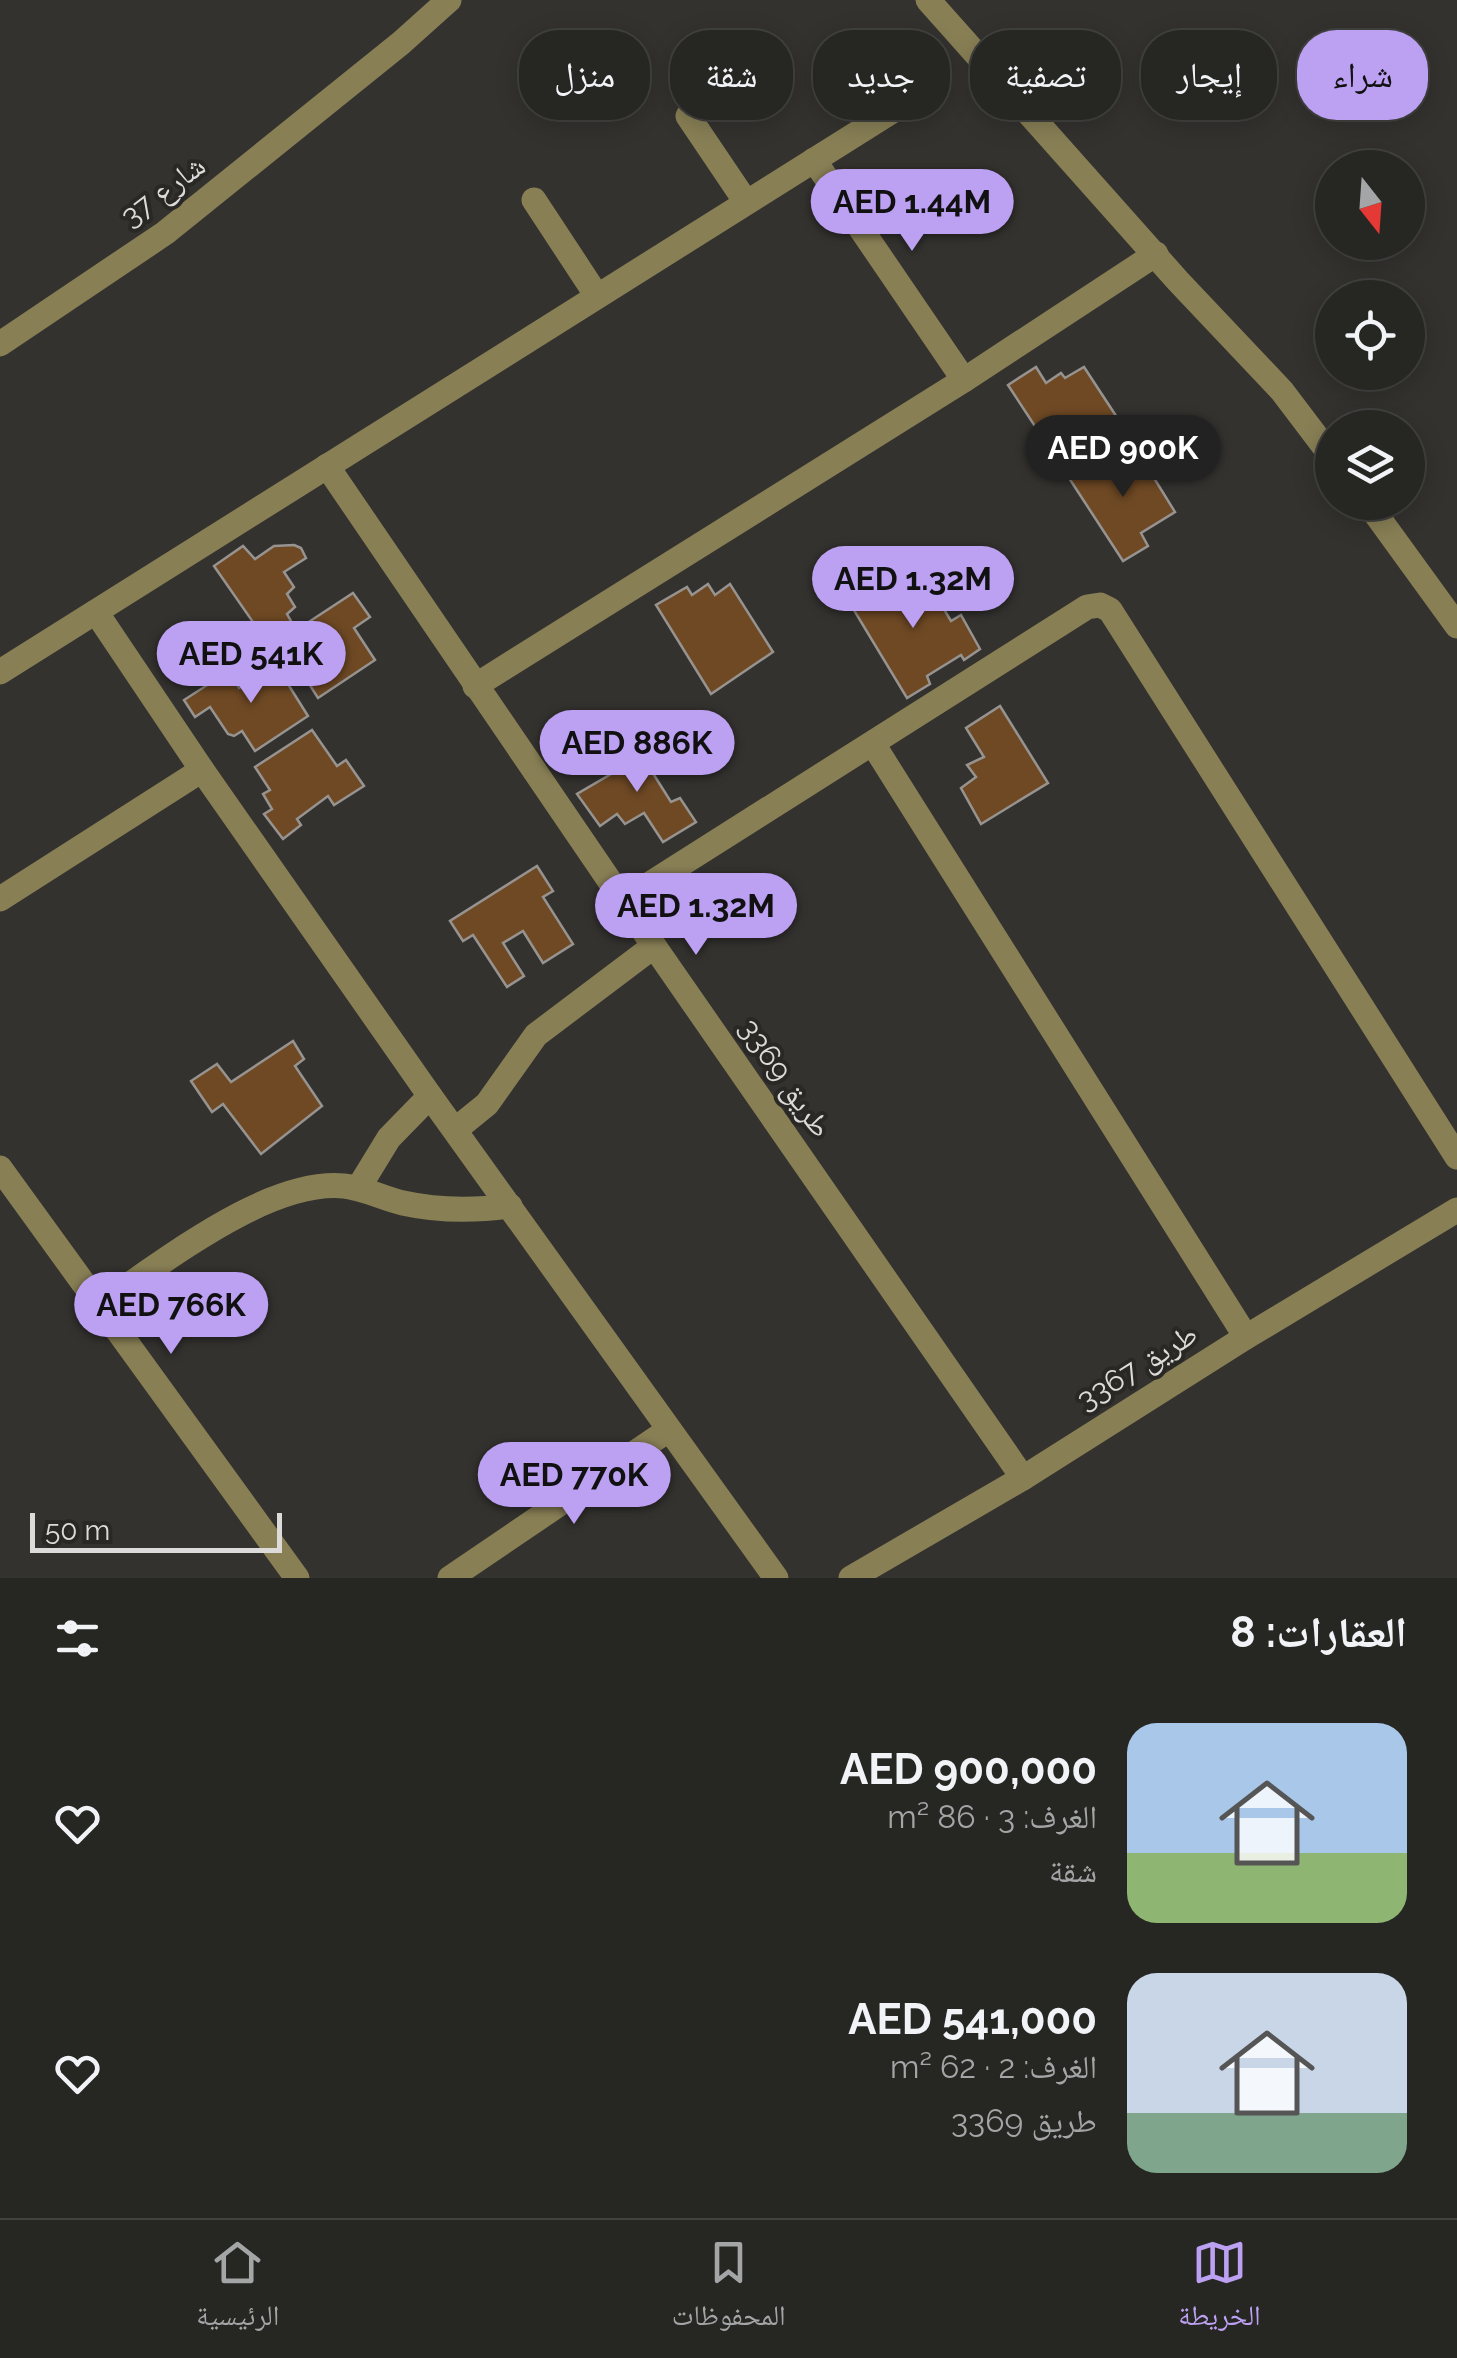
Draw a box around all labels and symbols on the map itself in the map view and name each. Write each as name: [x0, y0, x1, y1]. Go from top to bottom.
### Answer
street label: شارع 37: [114, 148, 213, 235]
north arrow: [1315, 150, 1425, 260]
pin: AED 1.44M: [798, 169, 1026, 254]
pin: AED 900K: [1020, 415, 1226, 500]
pin: AED 1.32M: [799, 546, 1027, 631]
pin: AED 541K: [148, 621, 354, 706]
pin: AED 886K: [534, 710, 740, 795]
pin: AED 1.32M: [582, 873, 810, 958]
street label: طريق 3369: [731, 1012, 839, 1144]
pin: AED 766K: [68, 1272, 274, 1357]
street label: طريق 3367: [1070, 1316, 1204, 1418]
pin: AED 770K: [471, 1442, 677, 1527]
scale bar: [30, 1508, 282, 1552]

